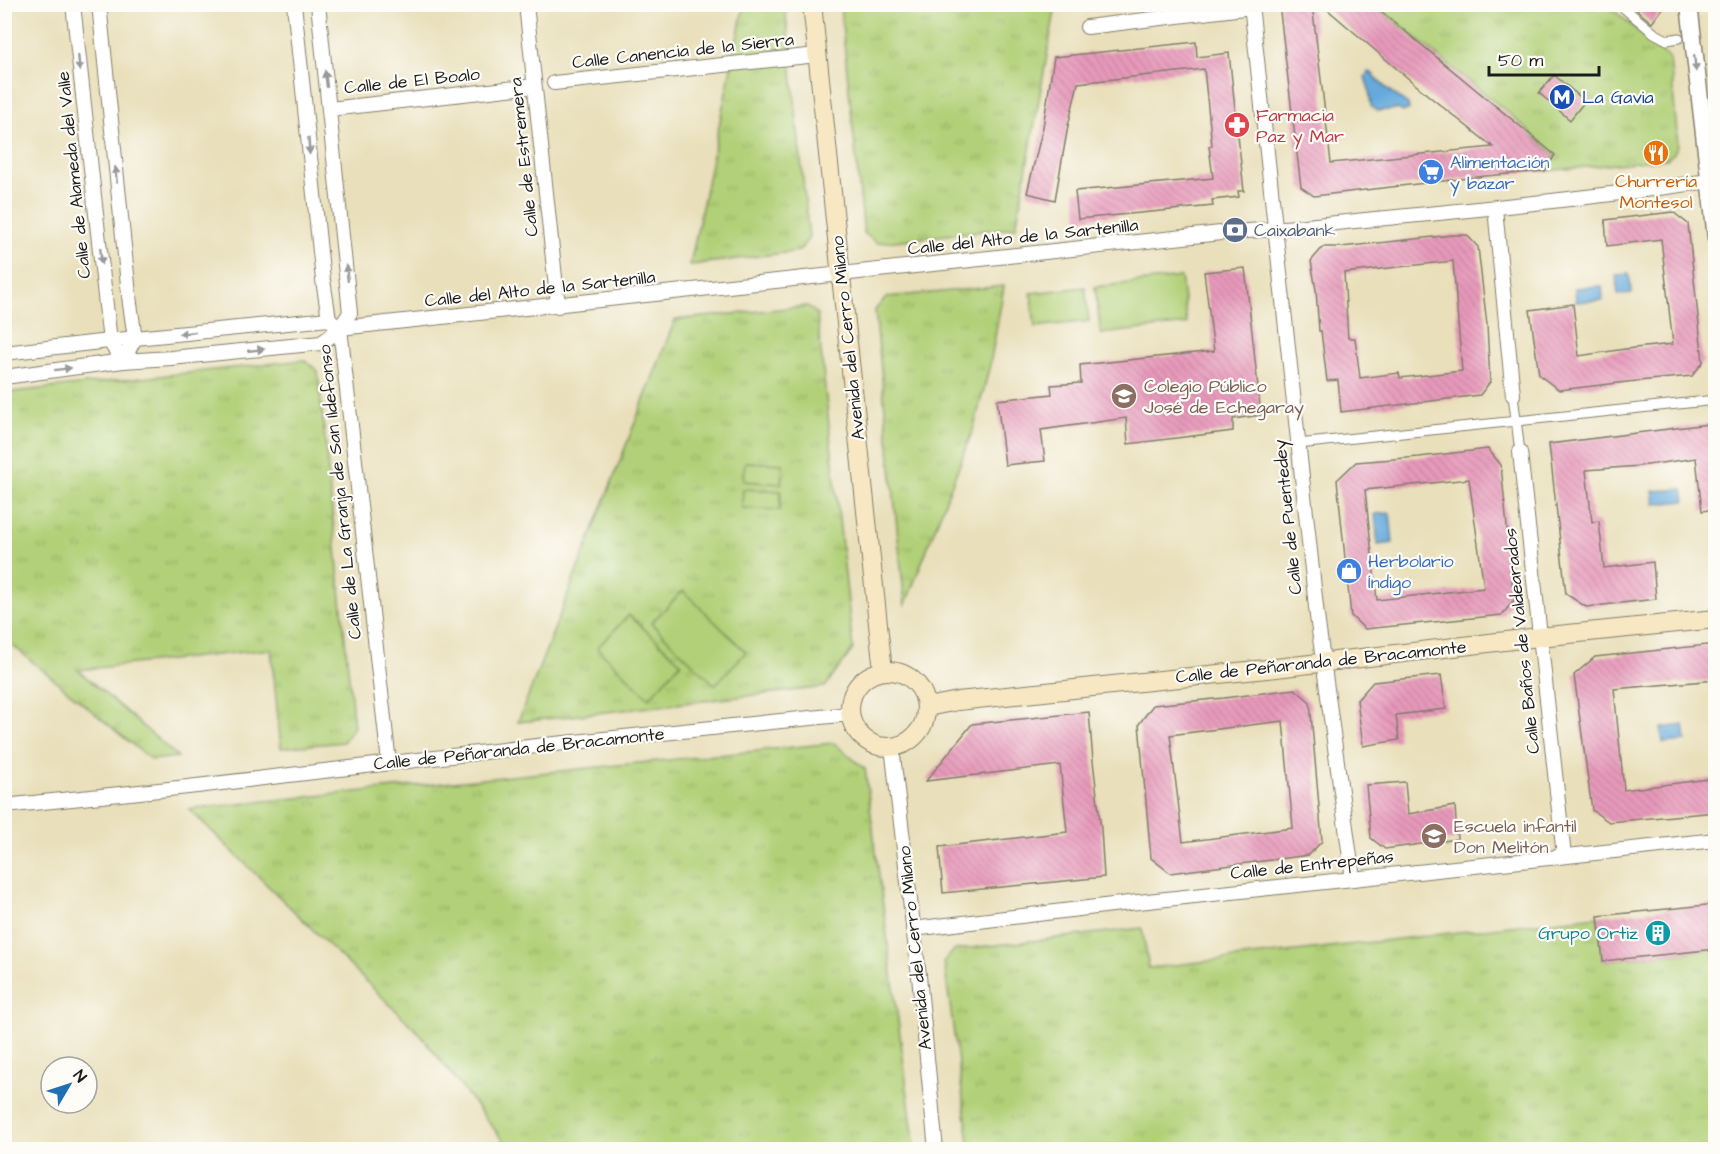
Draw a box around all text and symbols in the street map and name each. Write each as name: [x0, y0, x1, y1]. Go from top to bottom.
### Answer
street label: Calle Canencia de la Sierra: [571, 27, 795, 75]
scale bar: [1489, 39, 1598, 77]
text: 50 m: [1498, 48, 1543, 73]
one-way arrow: [74, 53, 84, 72]
one-way arrow: [1690, 53, 1700, 72]
street label: Calle de El Boalo: [343, 61, 481, 101]
street label: Calle de Alameda del Valle: [51, 70, 97, 280]
one-way arrow: [321, 70, 331, 89]
street label: Calle de Estremera: [503, 76, 545, 238]
metro station icon: La Gavia: [1547, 82, 1577, 112]
place label: La Gavia: [1582, 85, 1654, 110]
place label: Farmacia Paz y Mar: [1256, 103, 1344, 150]
pharmacy icon: Farmacia Paz y Mar: [1222, 110, 1252, 140]
one-way arrow: [304, 137, 314, 156]
restaurant icon: Churrería Montesol: [1641, 138, 1671, 168]
place label: Alimentación y bazar: [1450, 150, 1550, 197]
supermarket icon: Alimentación y bazar: [1416, 157, 1446, 187]
one-way arrow: [112, 166, 121, 185]
place label: Churrería Montesol: [1615, 169, 1697, 215]
street label: Calle del Alto de la Sartenilla: [906, 212, 1140, 262]
bank icon: Caixabank: [1220, 215, 1250, 245]
place label: Caixabank: [1254, 218, 1336, 243]
street label: Avenida del Cerro Milano: [825, 235, 871, 441]
one-way arrow: [96, 247, 106, 266]
one-way arrow: [342, 264, 352, 283]
street label: Calle del Alto de la Sartenilla: [423, 264, 657, 314]
one-way arrow: [178, 328, 197, 338]
street label: Calle de La Granja de San Ildefonso: [312, 343, 368, 641]
one-way arrow: [247, 345, 266, 355]
one-way arrow: [53, 365, 72, 374]
place label: Colegio Público José de Echegaray: [1144, 374, 1304, 421]
school or university icon: Colegio Público José de Echegaray: [1109, 381, 1139, 411]
street label: Calle de Puentedey: [1267, 438, 1310, 596]
street label: Calle Baños de Valdearados: [1498, 527, 1546, 755]
place label: Herbolario Índigo: [1368, 549, 1454, 596]
shop icon: Herbolario Índigo: [1334, 556, 1364, 586]
street label: Calle de Peñaranda de Bracamonte: [1174, 634, 1468, 690]
street label: Calle de Peñaranda de Bracamonte: [372, 721, 666, 777]
place label: Escuela infantil Don Melitón: [1454, 814, 1577, 860]
school or university icon: Escuela infantil Don Melitón: [1419, 821, 1449, 851]
street label: Calle de Entrepeñas: [1229, 844, 1395, 886]
street label: Avenida del Cerro Milano: [892, 845, 938, 1051]
building icon: Grupo Ortiz: [1643, 918, 1673, 948]
place label: Grupo Ortiz: [1538, 921, 1638, 946]
north arrow: [39, 1055, 99, 1115]
text: N: [68, 1065, 92, 1087]

